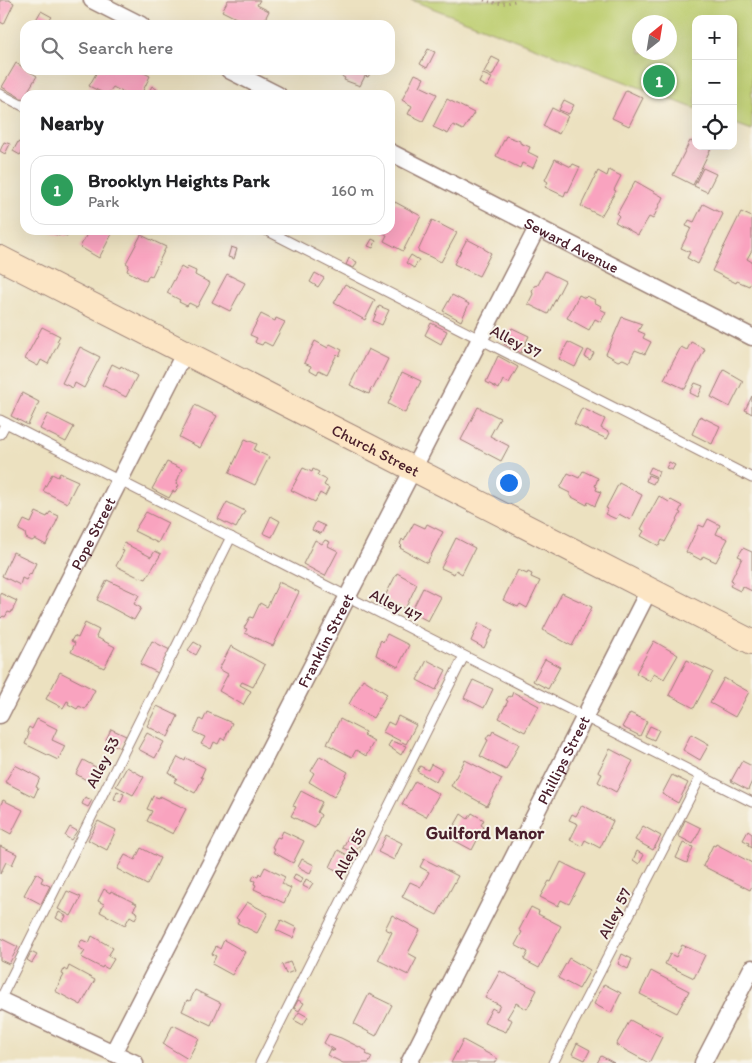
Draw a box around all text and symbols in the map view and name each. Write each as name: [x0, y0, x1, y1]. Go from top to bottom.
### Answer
north arrow: [632, 15, 677, 60]
map controls: [692, 15, 737, 150]
button: +: [692, 15, 737, 60]
search box: [20, 20, 395, 75]
icon: search: [38, 34, 66, 62]
text: Search here: [78, 36, 173, 59]
button: −: [692, 60, 737, 105]
pin: 1: [643, 62, 675, 100]
button: locate: [692, 105, 737, 150]
text: Nearby: [40, 110, 104, 135]
text: Brooklyn Heights Park: [88, 169, 270, 192]
text: 1: [53, 181, 61, 200]
text: 160 m: [331, 181, 374, 200]
text: Park: [88, 192, 119, 211]
street label: Seward Avenue: [521, 213, 622, 277]
street label: Alley 37: [487, 321, 545, 362]
street label: Church Street: [328, 420, 423, 481]
your location: [496, 470, 522, 496]
street label: Pope Street: [67, 494, 120, 573]
street label: Alley 47: [367, 584, 425, 627]
street label: Franklin Street: [294, 590, 358, 691]
street label: Phillips Street: [533, 713, 594, 808]
street label: Alley 53: [81, 733, 124, 791]
district label: Guilford Manor: [426, 822, 545, 844]
street label: Alley 55: [329, 824, 370, 882]
street label: Alley 57: [594, 885, 635, 942]

